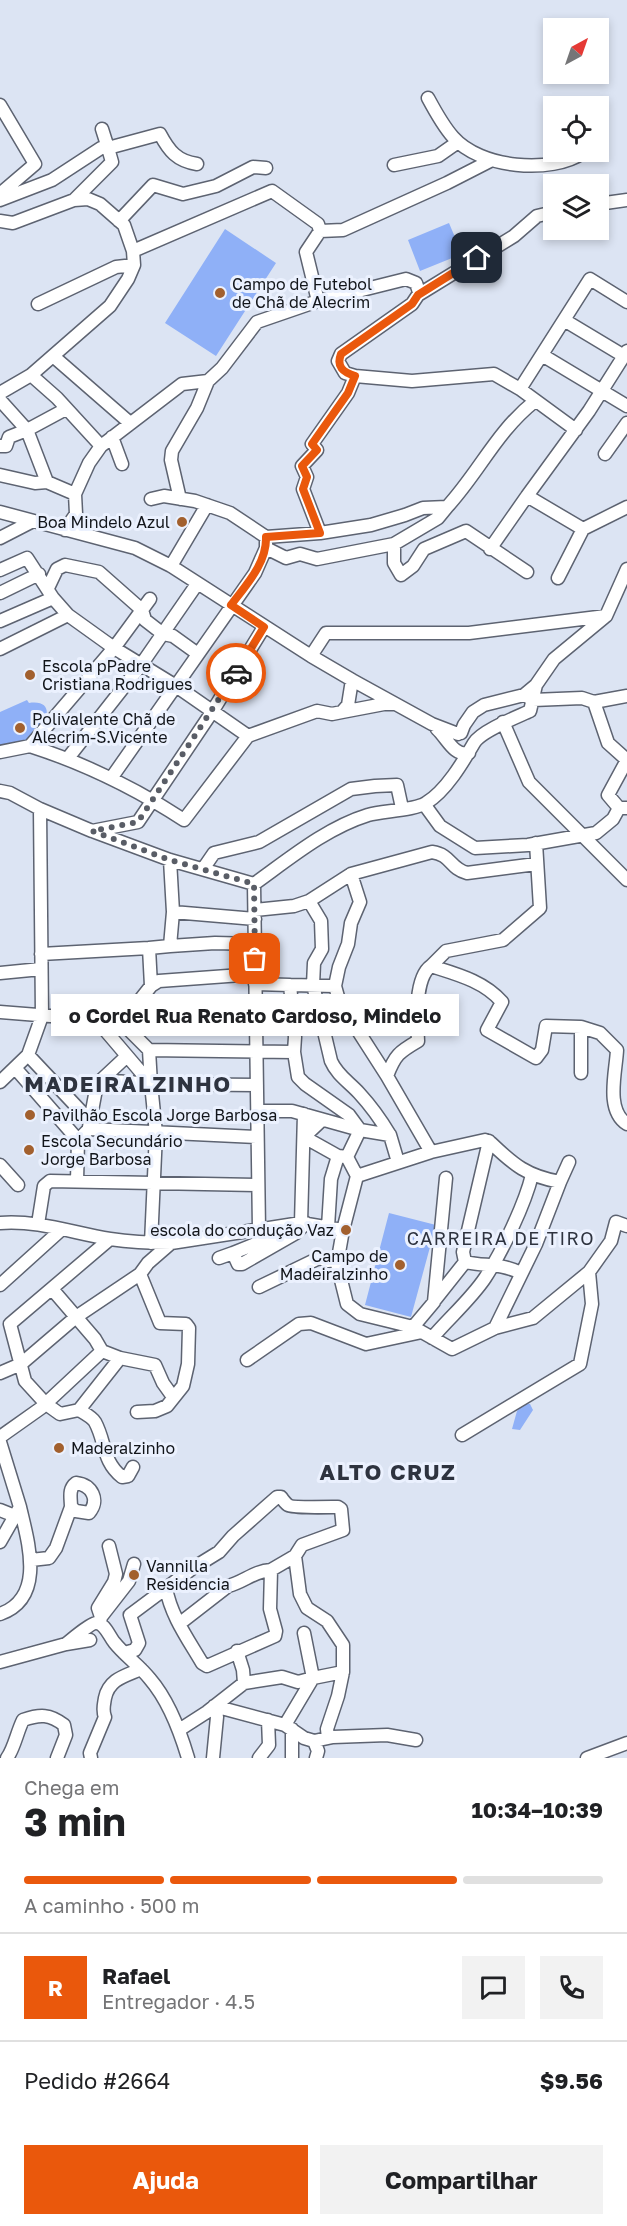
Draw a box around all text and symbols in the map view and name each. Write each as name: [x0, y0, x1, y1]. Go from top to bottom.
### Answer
north arrow: [543, 18, 609, 84]
map controls: [543, 18, 609, 240]
button: locate: [543, 96, 609, 162]
button: layers: [543, 174, 609, 240]
pin: [451, 232, 502, 283]
icon: home: [460, 241, 493, 274]
place label: Campo de Futebol de Chã de Alecrim: [232, 274, 372, 312]
marker: Campo de Futebol de Chã de Alecrim: [213, 286, 227, 300]
place label: Boa Mindelo Azul: [37, 512, 170, 532]
marker: Boa Mindelo Azul: [175, 515, 189, 529]
courier: [206, 643, 266, 703]
place label: Escola pPadre Cristiana Rodrigues: [42, 656, 192, 694]
icon: car: [220, 657, 253, 690]
marker: Escola pPadre Cristiana Rodrigues: [23, 668, 37, 682]
place label: Polivalente Chã de Alecrim-S.Vicente: [32, 709, 175, 747]
marker: Polivalente Chã de Alecrim-S.Vicente: [13, 721, 27, 735]
pin: [229, 933, 280, 984]
icon: bag: [238, 942, 271, 975]
callout: o Cordel Rua Renato Cardoso, Mindelo: [51, 995, 459, 1037]
text: o Cordel Rua Renato Cardoso, Mindelo: [69, 1003, 441, 1027]
district label: MADEIRALZINHO: [24, 1070, 232, 1097]
place label: Pavilhão Escola Jorge Barbosa: [42, 1105, 277, 1125]
marker: Pavilhão Escola Jorge Barbosa: [23, 1108, 37, 1122]
place label: Escola Secundário Jorge Barbosa: [41, 1131, 183, 1169]
marker: Escola Secundário Jorge Barbosa: [22, 1143, 36, 1157]
place label: escola do condução Vaz: [150, 1220, 334, 1240]
marker: escola do condução Vaz: [339, 1223, 353, 1237]
district label: CARREIRA DE TIRO: [407, 1227, 595, 1249]
place label: Campo de Madeiralzinho: [280, 1246, 388, 1284]
marker: Campo de Madeiralzinho: [393, 1258, 407, 1272]
place label: Maderalzinho: [71, 1438, 175, 1458]
marker: Maderalzinho: [52, 1441, 66, 1455]
district label: ALTO CRUZ: [320, 1458, 456, 1485]
place label: Vannilla Residencia: [146, 1556, 230, 1594]
marker: Vannilla Residencia: [127, 1568, 141, 1582]
text: Chega em: [24, 1775, 119, 1799]
text: 10:34–10:39: [471, 1796, 603, 1823]
text: 3 min: [24, 1798, 126, 1845]
text: A caminho · 500 m: [24, 1893, 199, 1917]
button: chat: [462, 1956, 525, 2019]
button: phone: [540, 1956, 603, 2019]
text: Rafael: [102, 1962, 170, 1989]
text: R: [48, 1974, 63, 2001]
text: Entregador · 4.5: [102, 1989, 255, 2013]
text: Pedido #2664: [24, 2067, 170, 2094]
text: $9.56: [540, 2067, 603, 2094]
button: Ajuda: [24, 2145, 308, 2214]
button: Compartilhar: [320, 2145, 603, 2214]

